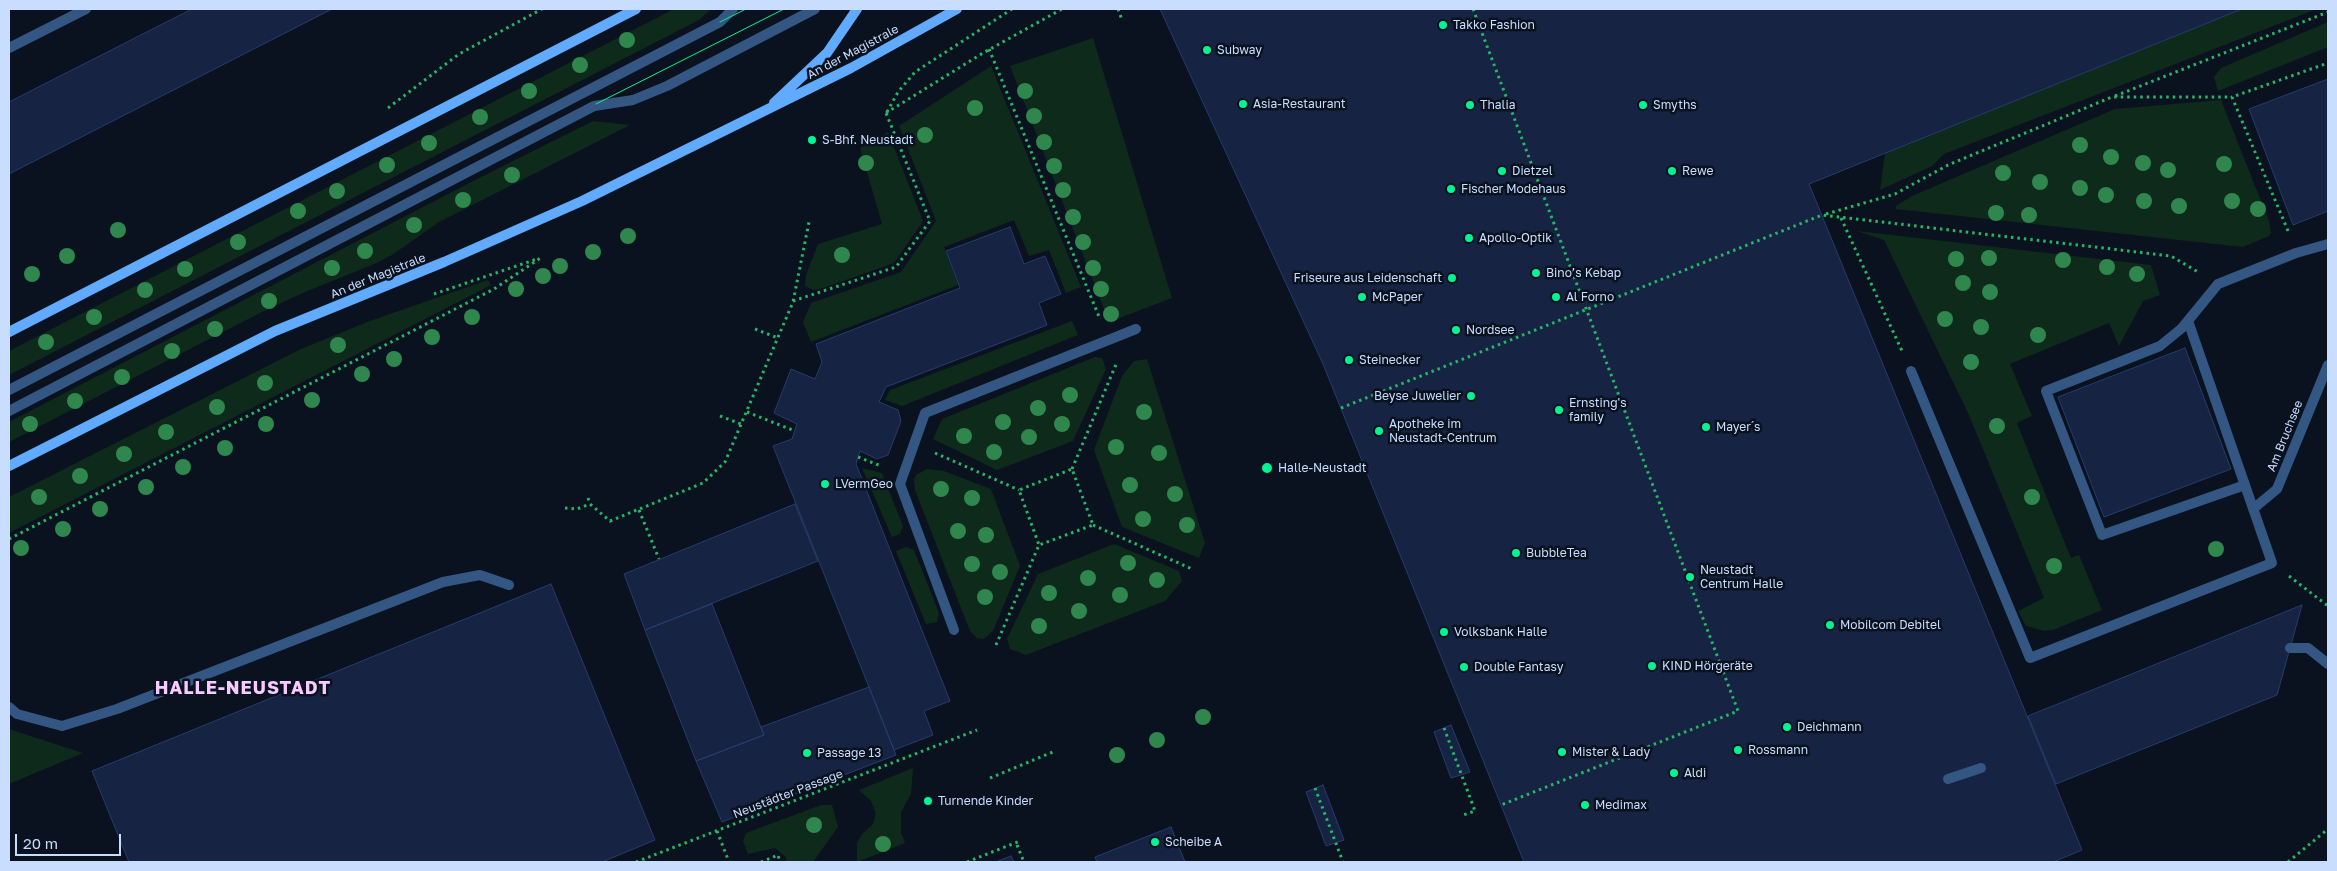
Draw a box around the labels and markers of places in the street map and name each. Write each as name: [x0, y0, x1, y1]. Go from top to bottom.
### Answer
place label: Takko Fashion: [1453, 18, 1535, 32]
marker: Takko Fashion: [1437, 19, 1449, 31]
place label: Subway: [1217, 43, 1262, 57]
marker: Subway: [1201, 44, 1213, 56]
place label: Asia-Restaurant: [1253, 97, 1345, 111]
marker: Asia-Restaurant: [1237, 98, 1249, 110]
place label: Thalia: [1480, 98, 1515, 112]
place label: Smyths: [1653, 98, 1697, 112]
marker: Thalia: [1464, 99, 1476, 111]
marker: Smyths: [1637, 99, 1649, 111]
place label: S-Bhf. Neustadt: [822, 133, 914, 147]
marker: S-Bhf. Neustadt: [806, 134, 818, 146]
place label: Dietzel: [1512, 164, 1553, 178]
place label: Rewe: [1682, 164, 1713, 178]
marker: Dietzel: [1496, 165, 1508, 177]
marker: Rewe: [1666, 165, 1678, 177]
place label: Fischer Modehaus: [1461, 182, 1566, 196]
marker: Fischer Modehaus: [1445, 183, 1457, 195]
place label: Apollo-Optik: [1479, 231, 1552, 245]
marker: Apollo-Optik: [1463, 232, 1475, 244]
place label: Bino’s Kebap: [1546, 266, 1621, 280]
marker: Bino’s Kebap: [1530, 267, 1542, 279]
place label: Friseure aus Leidenschaft: [1293, 271, 1442, 285]
marker: Friseure aus Leidenschaft: [1446, 272, 1458, 284]
place label: McPaper: [1372, 290, 1422, 304]
place label: Al Forno: [1566, 290, 1614, 304]
marker: McPaper: [1356, 291, 1368, 303]
marker: Al Forno: [1550, 291, 1562, 303]
place label: Nordsee: [1466, 323, 1515, 337]
marker: Nordsee: [1450, 324, 1462, 336]
place label: Steinecker: [1359, 353, 1420, 367]
marker: Steinecker: [1343, 354, 1355, 366]
place label: Beyse Juwelier: [1374, 389, 1461, 403]
marker: Beyse Juwelier: [1465, 390, 1477, 402]
place label: Ernsting's family: [1569, 396, 1627, 424]
marker: Ernsting's family: [1553, 404, 1565, 416]
place label: Apotheke im Neustadt-Centrum: [1389, 417, 1497, 445]
place label: Mayer´s: [1716, 420, 1760, 434]
marker: Mayer´s: [1700, 421, 1712, 433]
marker: Apotheke im Neustadt-Centrum: [1373, 425, 1385, 437]
marker: Halle-Neustadt: [1260, 461, 1274, 475]
place label: Halle-Neustadt: [1278, 461, 1366, 475]
place label: LVermGeo: [835, 477, 893, 491]
marker: LVermGeo: [819, 478, 831, 490]
place label: BubbleTea: [1526, 546, 1587, 560]
marker: BubbleTea: [1510, 547, 1522, 559]
place label: Neustadt Centrum Halle: [1700, 563, 1783, 591]
marker: Neustadt Centrum Halle: [1684, 571, 1696, 583]
place label: Mobilcom Debitel: [1840, 618, 1941, 632]
marker: Mobilcom Debitel: [1824, 619, 1836, 631]
place label: Volksbank Halle: [1454, 625, 1547, 639]
marker: Volksbank Halle: [1438, 626, 1450, 638]
place label: KIND Hörgeräte: [1662, 659, 1753, 673]
place label: Double Fantasy: [1474, 660, 1564, 674]
marker: KIND Hörgeräte: [1646, 660, 1658, 672]
marker: Double Fantasy: [1458, 661, 1470, 673]
place label: Deichmann: [1797, 720, 1862, 734]
marker: Deichmann: [1781, 721, 1793, 733]
place label: Rossmann: [1748, 743, 1808, 757]
marker: Rossmann: [1732, 744, 1744, 756]
place label: Mister & Lady: [1572, 745, 1650, 759]
place label: Passage 13: [817, 746, 881, 760]
marker: Mister & Lady: [1556, 746, 1568, 758]
marker: Passage 13: [801, 747, 813, 759]
place label: Aldi: [1684, 766, 1706, 780]
marker: Aldi: [1668, 767, 1680, 779]
place label: Turnende Kinder: [938, 794, 1033, 808]
marker: Turnende Kinder: [922, 795, 934, 807]
place label: Medimax: [1595, 798, 1647, 812]
marker: Medimax: [1579, 799, 1591, 811]
place label: Scheibe A: [1165, 835, 1222, 849]
marker: Scheibe A: [1149, 836, 1161, 848]

